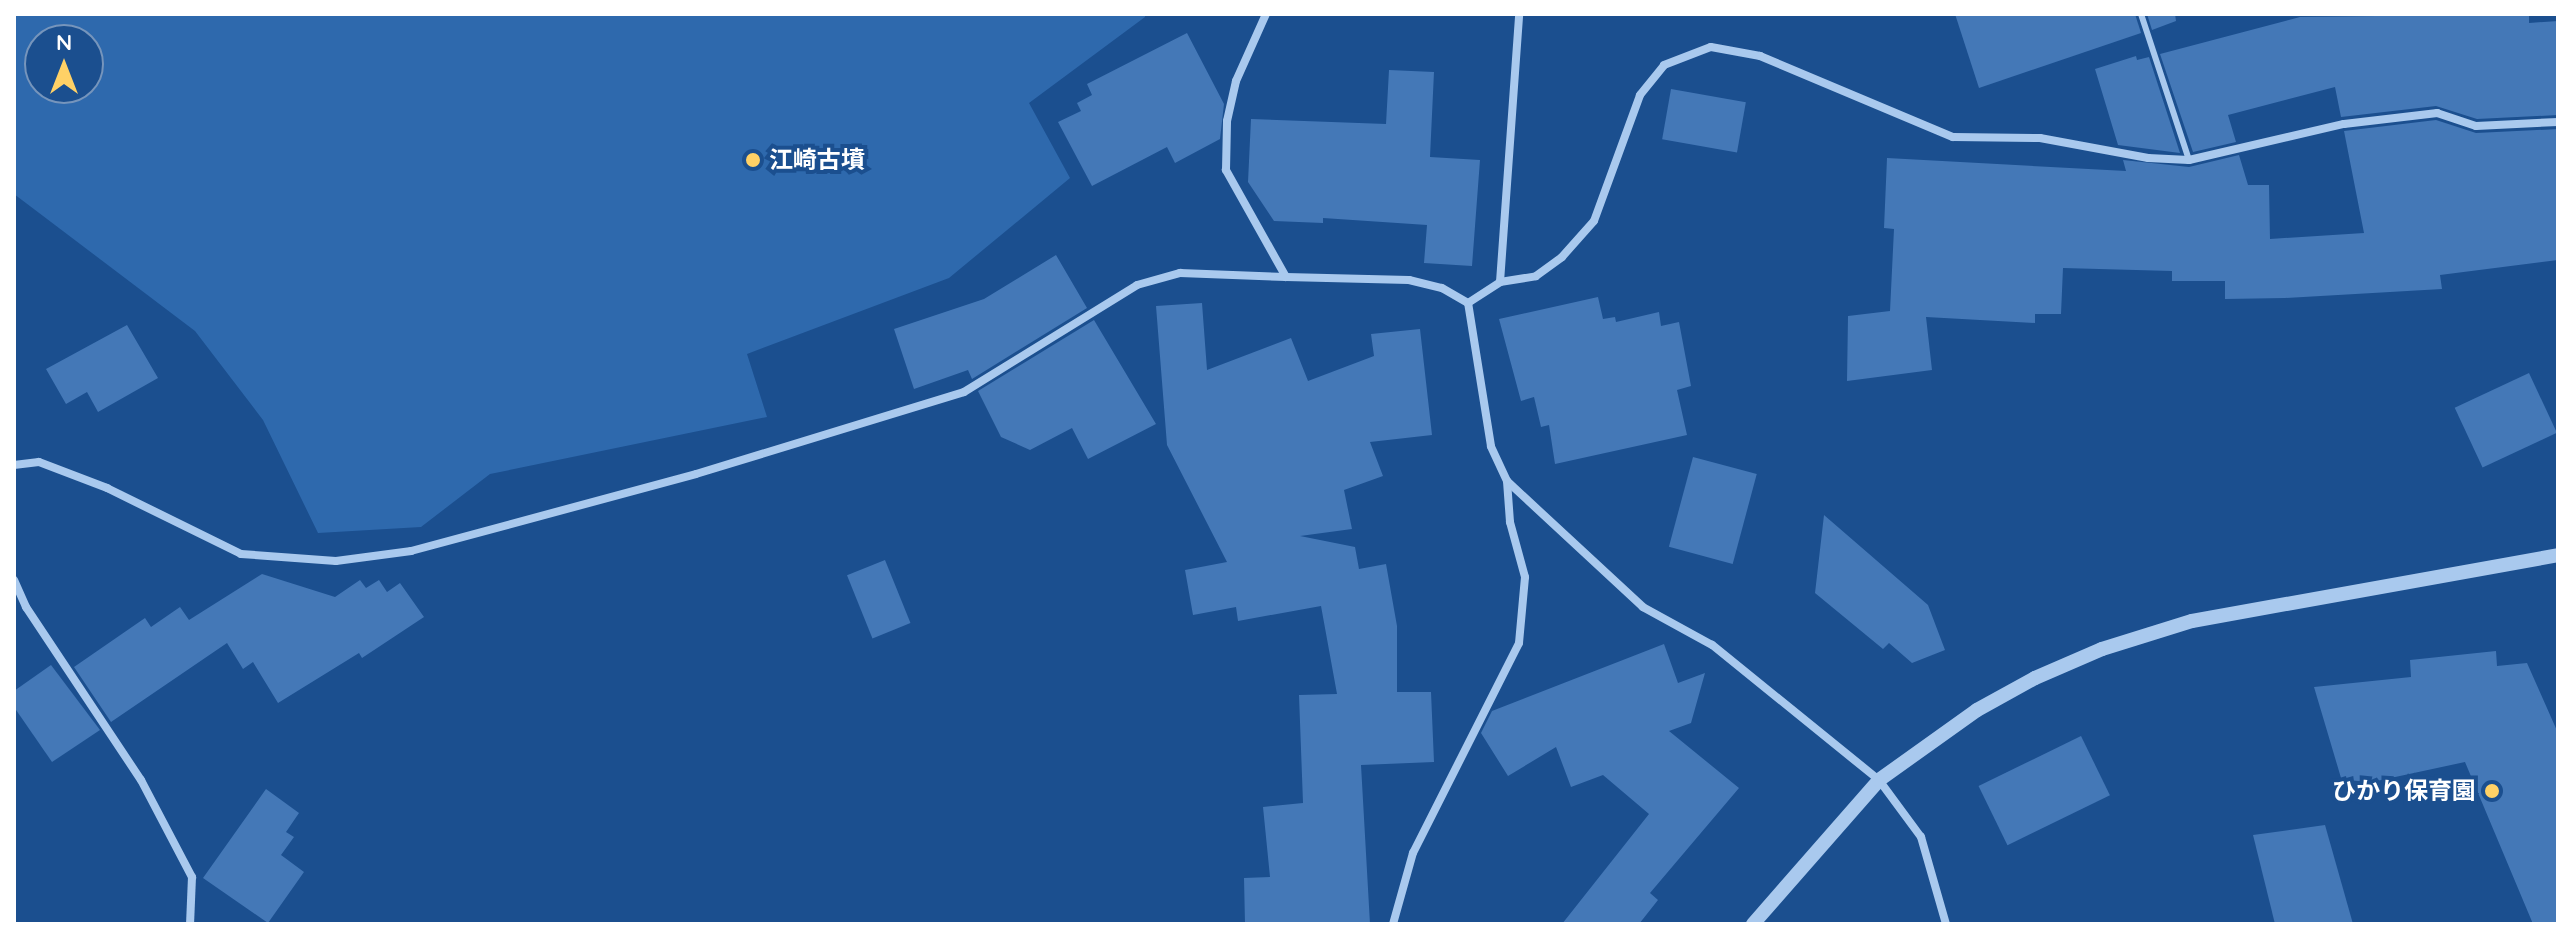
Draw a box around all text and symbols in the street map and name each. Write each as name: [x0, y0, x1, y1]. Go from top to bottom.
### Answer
north arrow: [24, 24, 104, 104]
text: N: [56, 28, 72, 56]
place label: 江崎古墳: [769, 146, 865, 174]
marker: 江崎古墳: [744, 151, 762, 169]
place label: ひかり保育園: [2332, 777, 2476, 805]
marker: ひかり保育園: [2483, 782, 2501, 800]

